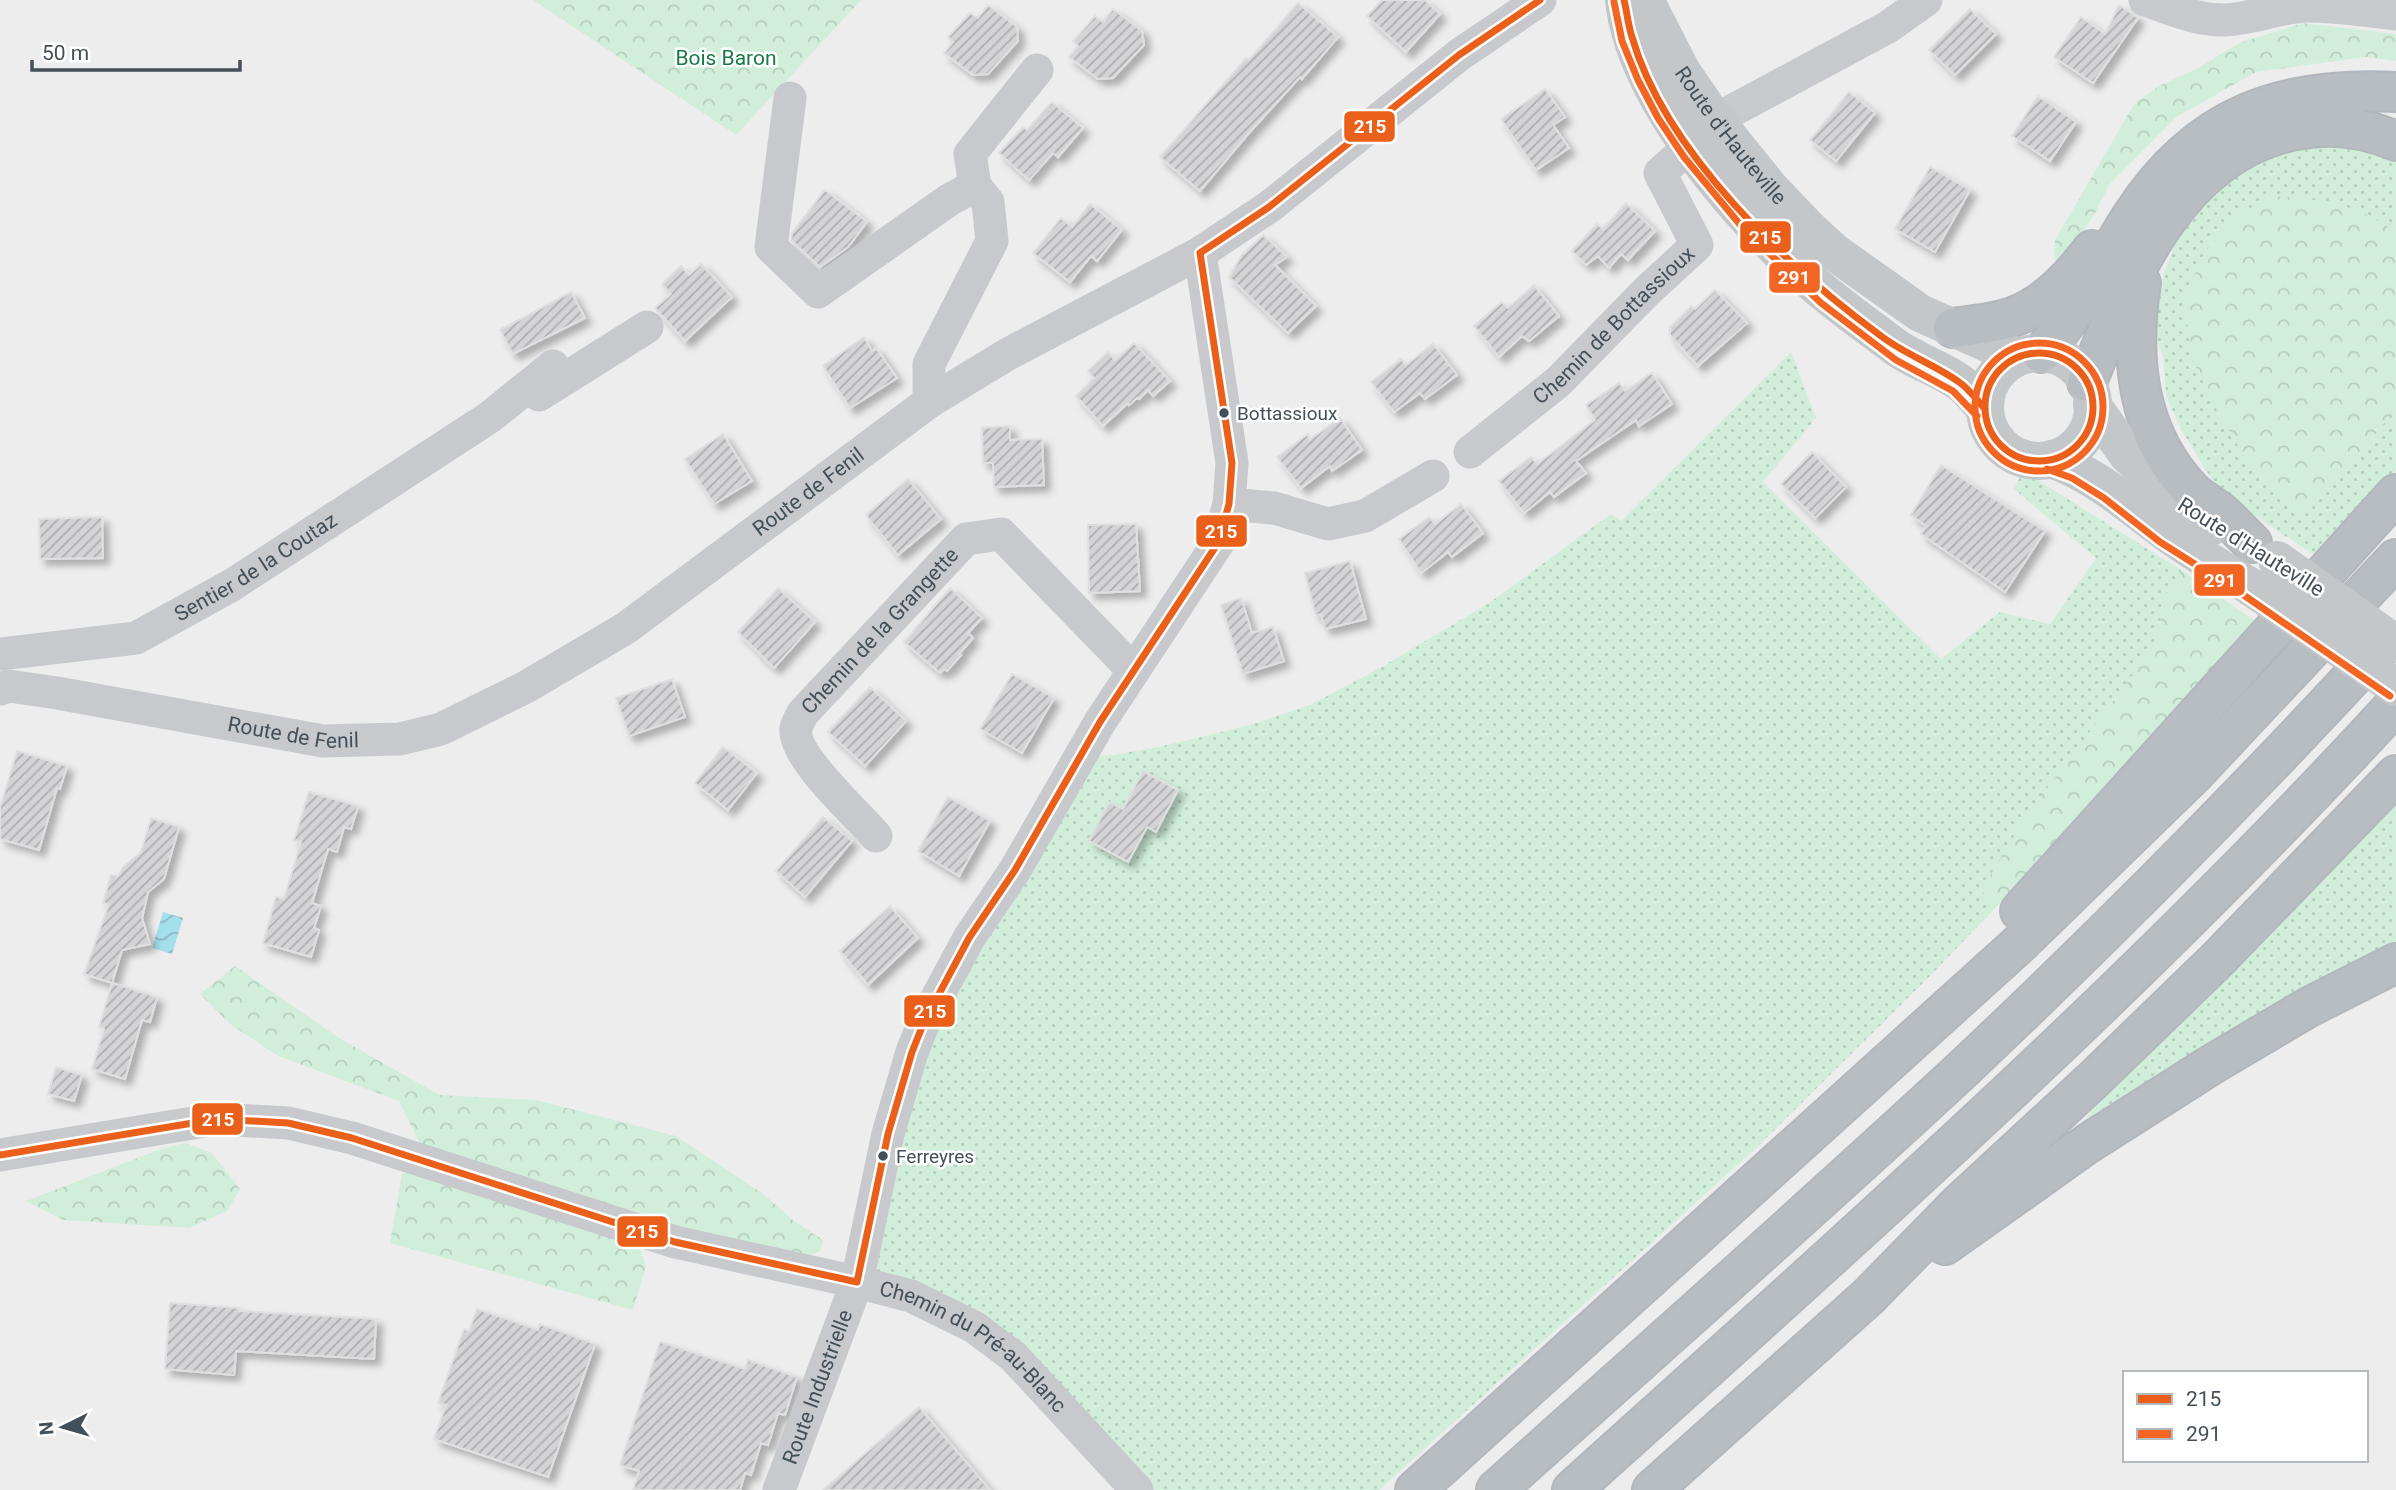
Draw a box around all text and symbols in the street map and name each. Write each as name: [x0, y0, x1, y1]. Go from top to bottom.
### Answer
scale bar: [32, 28, 240, 72]
text: 50 m: [42, 41, 89, 65]
park label: Bois Baron: [675, 46, 777, 70]
street label: Route d'Hauteville: [1670, 62, 1791, 210]
line badge: 215: [1343, 110, 1396, 143]
text: 215: [1354, 115, 1386, 138]
line badge: 215: [1739, 220, 1792, 254]
text: 215: [1749, 226, 1781, 249]
street label: Chemin de Bottassioux: [1528, 241, 1699, 409]
line badge: 291: [1768, 261, 1821, 294]
text: 291: [1778, 266, 1810, 289]
place label: Bottassioux: [1237, 402, 1338, 425]
marker: Bottassioux: [1217, 406, 1231, 420]
street label: Route de Fenil: [748, 443, 869, 541]
street label: Route d'Hauteville: [2174, 492, 2328, 602]
street label: Sentier de la Coutaz: [170, 508, 341, 626]
line badge: 215: [1195, 514, 1248, 548]
text: 215: [1205, 520, 1237, 543]
street label: Chemin de la Grangette: [796, 543, 963, 719]
line badge: 291: [2193, 563, 2246, 597]
text: 291: [2204, 569, 2236, 592]
street label: Route de Fenil: [226, 712, 359, 753]
line badge: 215: [903, 994, 956, 1028]
text: 215: [914, 1000, 946, 1023]
line badge: 215: [191, 1102, 244, 1136]
text: 215: [202, 1108, 234, 1131]
place label: Ferreyres: [896, 1145, 974, 1168]
marker: Ferreyres: [876, 1149, 890, 1163]
line badge: 215: [616, 1215, 669, 1248]
text: 215: [626, 1220, 658, 1243]
street label: Chemin du Pré-au-Blanc: [877, 1276, 1071, 1418]
street label: Route Industrielle: [778, 1307, 857, 1468]
legend: [2123, 1371, 2368, 1462]
text: 215: [2186, 1387, 2221, 1411]
north arrow: [28, 1392, 98, 1462]
text: N: [35, 1421, 59, 1436]
text: 291: [2186, 1422, 2221, 1446]

